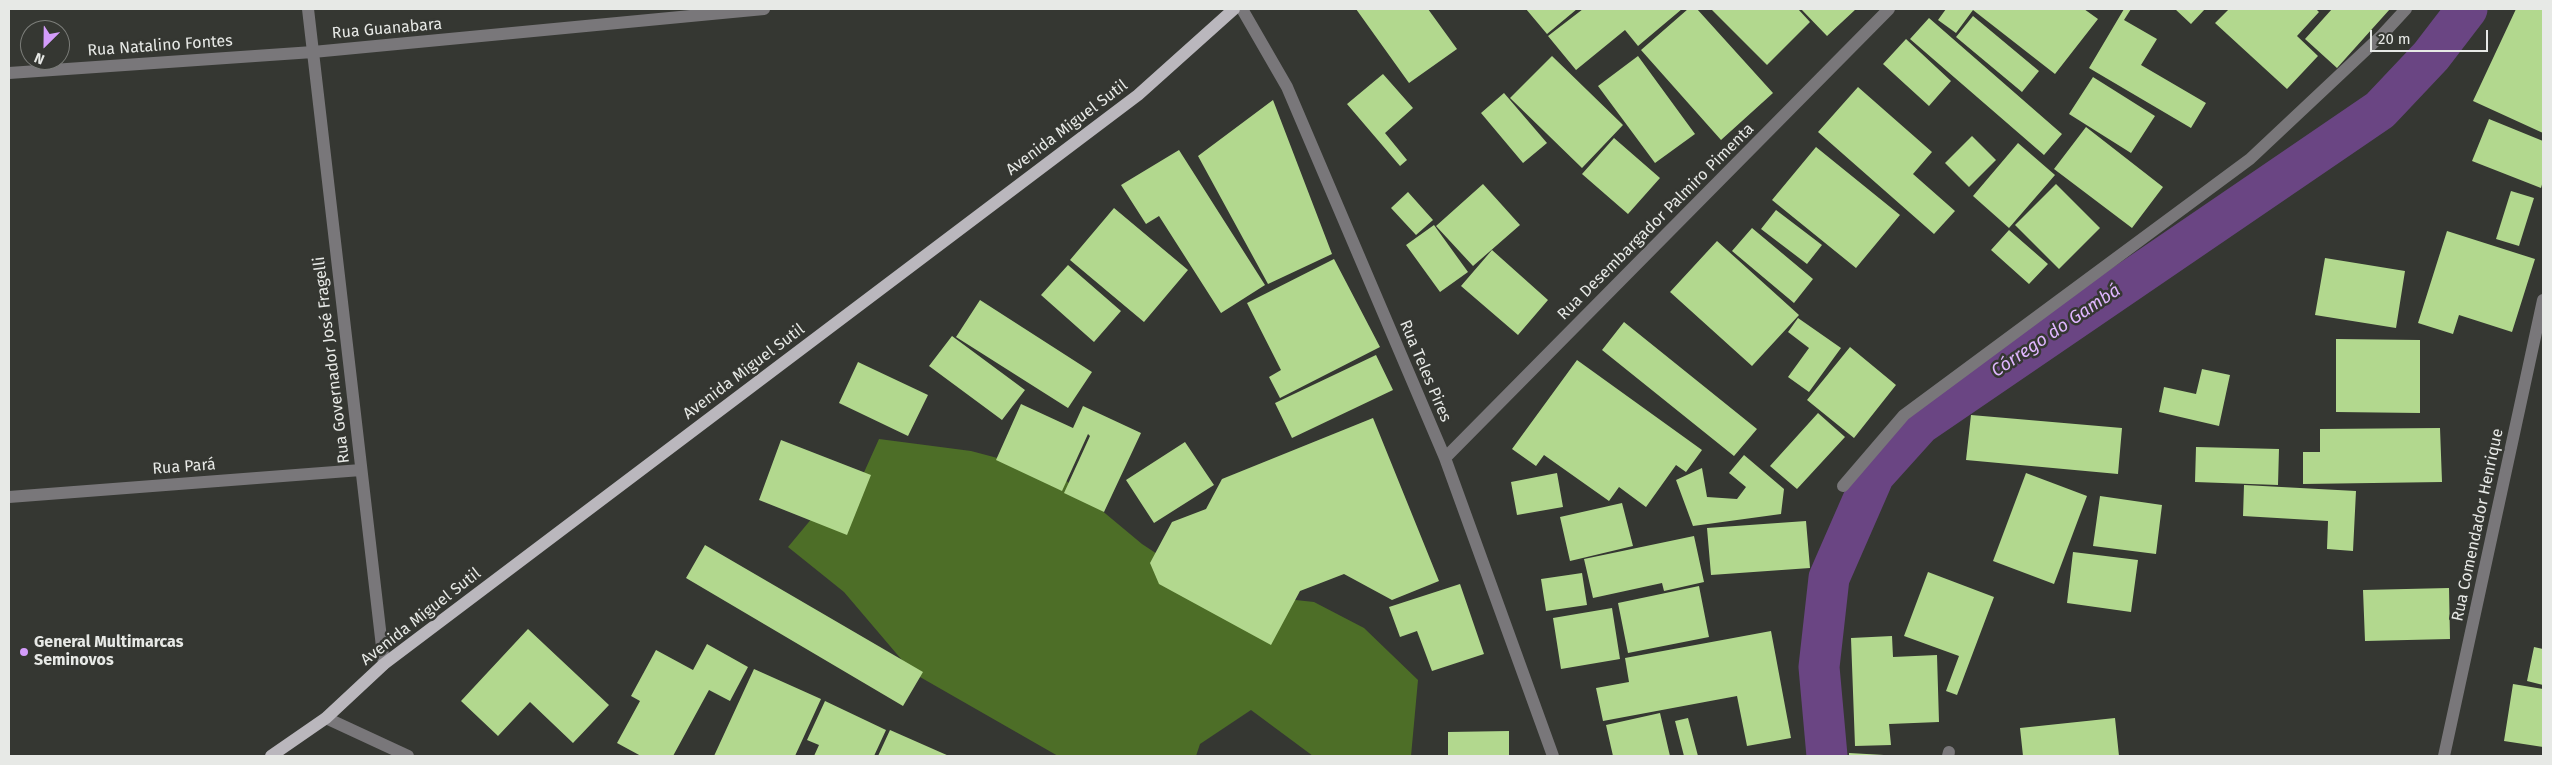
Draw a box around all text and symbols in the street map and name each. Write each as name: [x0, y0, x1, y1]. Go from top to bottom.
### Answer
street label: Rua Guanabara: [331, 15, 443, 43]
north arrow: [20, 20, 70, 70]
scale bar: [2372, 20, 2490, 52]
text: 20 m: [2378, 30, 2411, 48]
street label: Rua Natalino Fontes: [87, 31, 233, 61]
text: N: [32, 49, 47, 68]
street label: Avenida Miguel Sutil: [1002, 76, 1132, 180]
street label: Rua Desembargador Palmiro Pimenta: [1554, 120, 1758, 324]
street label: Rua Governador José Fragelli: [310, 256, 354, 464]
water label: Córrego do Gambá: [1987, 280, 2125, 382]
street label: Rua Teles Pires: [1395, 317, 1455, 425]
street label: Avenida Miguel Sutil: [679, 320, 809, 424]
street label: Rua Comendador Henrique: [2448, 427, 2508, 623]
street label: Rua Pará: [152, 455, 216, 479]
street label: Avenida Miguel Sutil: [357, 564, 485, 670]
place label: General Multimarcas Seminovos: [34, 633, 183, 671]
marker: General Multimarcas Seminovos: [18, 646, 30, 658]

